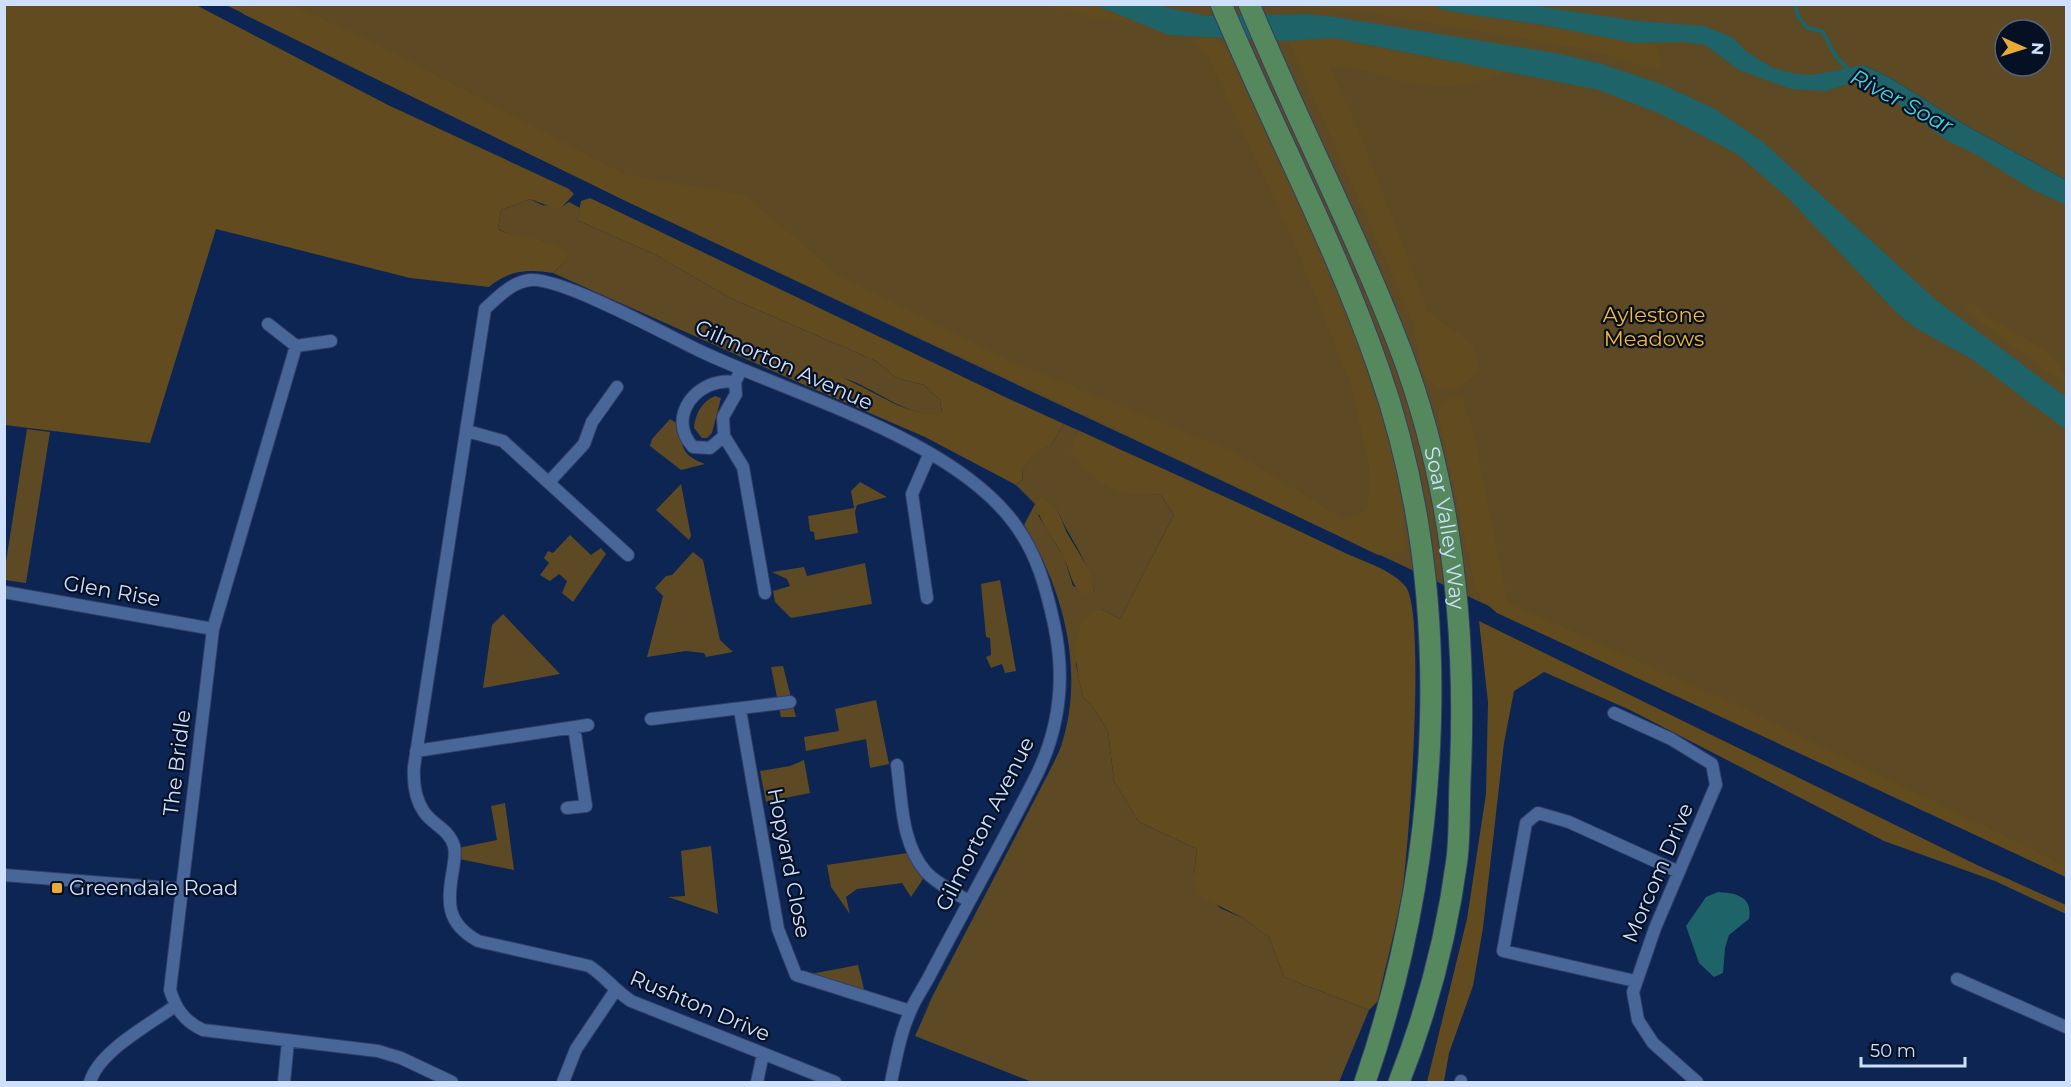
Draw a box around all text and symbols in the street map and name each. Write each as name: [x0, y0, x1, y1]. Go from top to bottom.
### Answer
north arrow: [1993, 18, 2053, 78]
text: N: [2028, 42, 2047, 56]
water label: River Soar: [1846, 63, 1959, 140]
park label: Aylestone Meadows: [1603, 302, 1705, 351]
street label: Gilmorton Avenue: [691, 314, 877, 415]
street label: Soar Valley Way: [1419, 444, 1470, 611]
street label: Glen Rise: [62, 570, 163, 611]
street label: The Bridle: [158, 708, 195, 817]
street label: Gilmorton Avenue: [930, 733, 1039, 915]
street label: Hopyard Close: [763, 786, 816, 940]
street label: Morcom Drive: [1617, 799, 1698, 946]
place label: Greendale Road: [69, 875, 238, 900]
marker: Greendale Road: [50, 881, 64, 895]
street label: Rushton Drive: [626, 965, 774, 1046]
scale bar: [1861, 1030, 1964, 1068]
text: 50 m: [1870, 1040, 1916, 1062]

